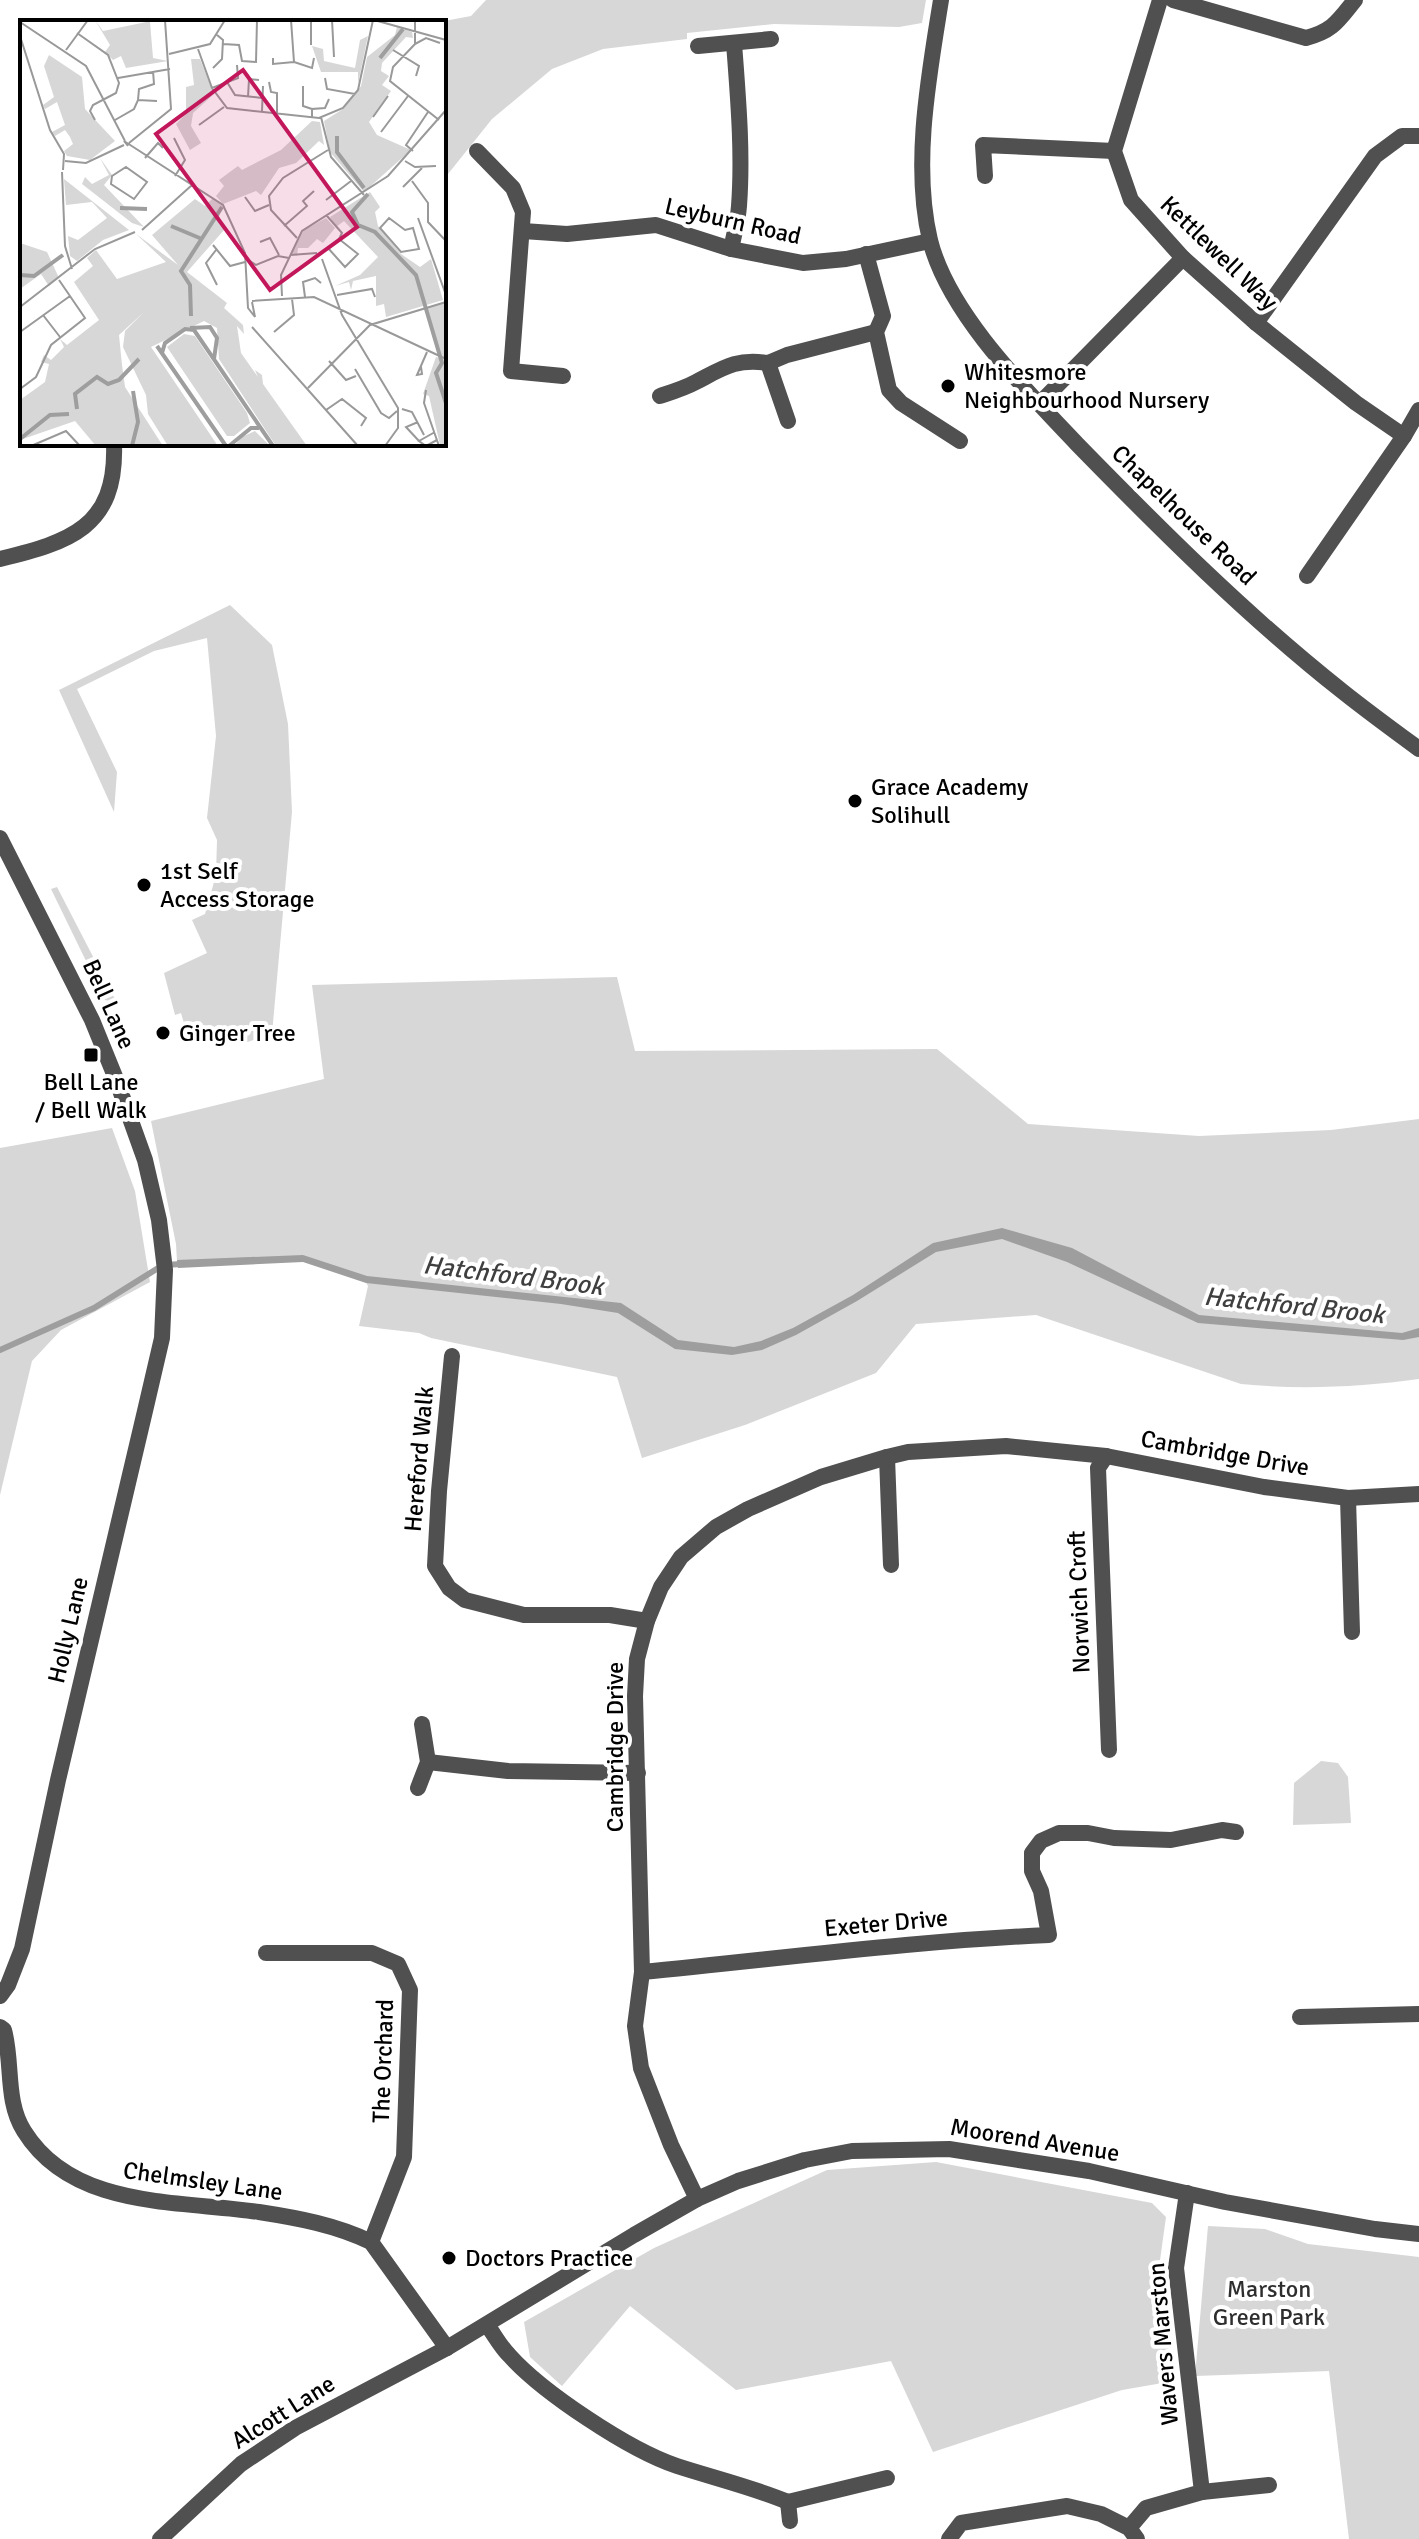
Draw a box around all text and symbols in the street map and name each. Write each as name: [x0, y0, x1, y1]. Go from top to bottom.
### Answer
inset map: [20, 20, 446, 446]
street label: Kettlewell Way: [1154, 189, 1284, 317]
street label: Leyburn Road: [662, 191, 804, 251]
place label: Whitesmore Neighbourhood Nursery: [964, 357, 1209, 415]
marker: Whitesmore Neighbourhood Nursery: [939, 377, 957, 395]
street label: Chapelhouse Road: [1105, 438, 1263, 592]
place label: Grace Academy Solihull: [871, 772, 1028, 830]
marker: Grace Academy Solihull: [846, 792, 864, 810]
place label: 1st Self Access Storage: [160, 856, 315, 914]
marker: 1st Self Access Storage: [135, 876, 153, 894]
street label: Bell Lane: [76, 954, 142, 1054]
place label: Ginger Tree: [179, 1018, 296, 1048]
marker: Ginger Tree: [154, 1024, 172, 1042]
marker: Bell Lane / Bell Walk: [82, 1046, 100, 1064]
place label: Bell Lane / Bell Walk: [35, 1067, 147, 1125]
water label: Hatchford Brook: [421, 1249, 607, 1303]
water label: Hatchford Brook: [1202, 1281, 1388, 1332]
street label: Hereford Walk: [398, 1385, 440, 1533]
street label: Cambridge Drive: [1138, 1423, 1312, 1483]
street label: Norwich Croft: [1062, 1530, 1096, 1674]
street label: Holly Lane: [41, 1574, 95, 1686]
street label: Cambridge Drive: [600, 1662, 630, 1832]
street label: Exeter Drive: [823, 1903, 949, 1943]
street label: The Orchard: [366, 1998, 400, 2124]
street label: Moorend Avenue: [948, 2112, 1122, 2168]
street label: Chelmsley Lane: [121, 2155, 285, 2207]
place label: Doctors Practice: [465, 2243, 633, 2273]
marker: Doctors Practice: [440, 2249, 458, 2267]
street label: Wavers Marston: [1141, 2261, 1185, 2427]
park label: Marston Green Park: [1213, 2274, 1325, 2332]
street label: Alcott Lane: [226, 2368, 340, 2456]

